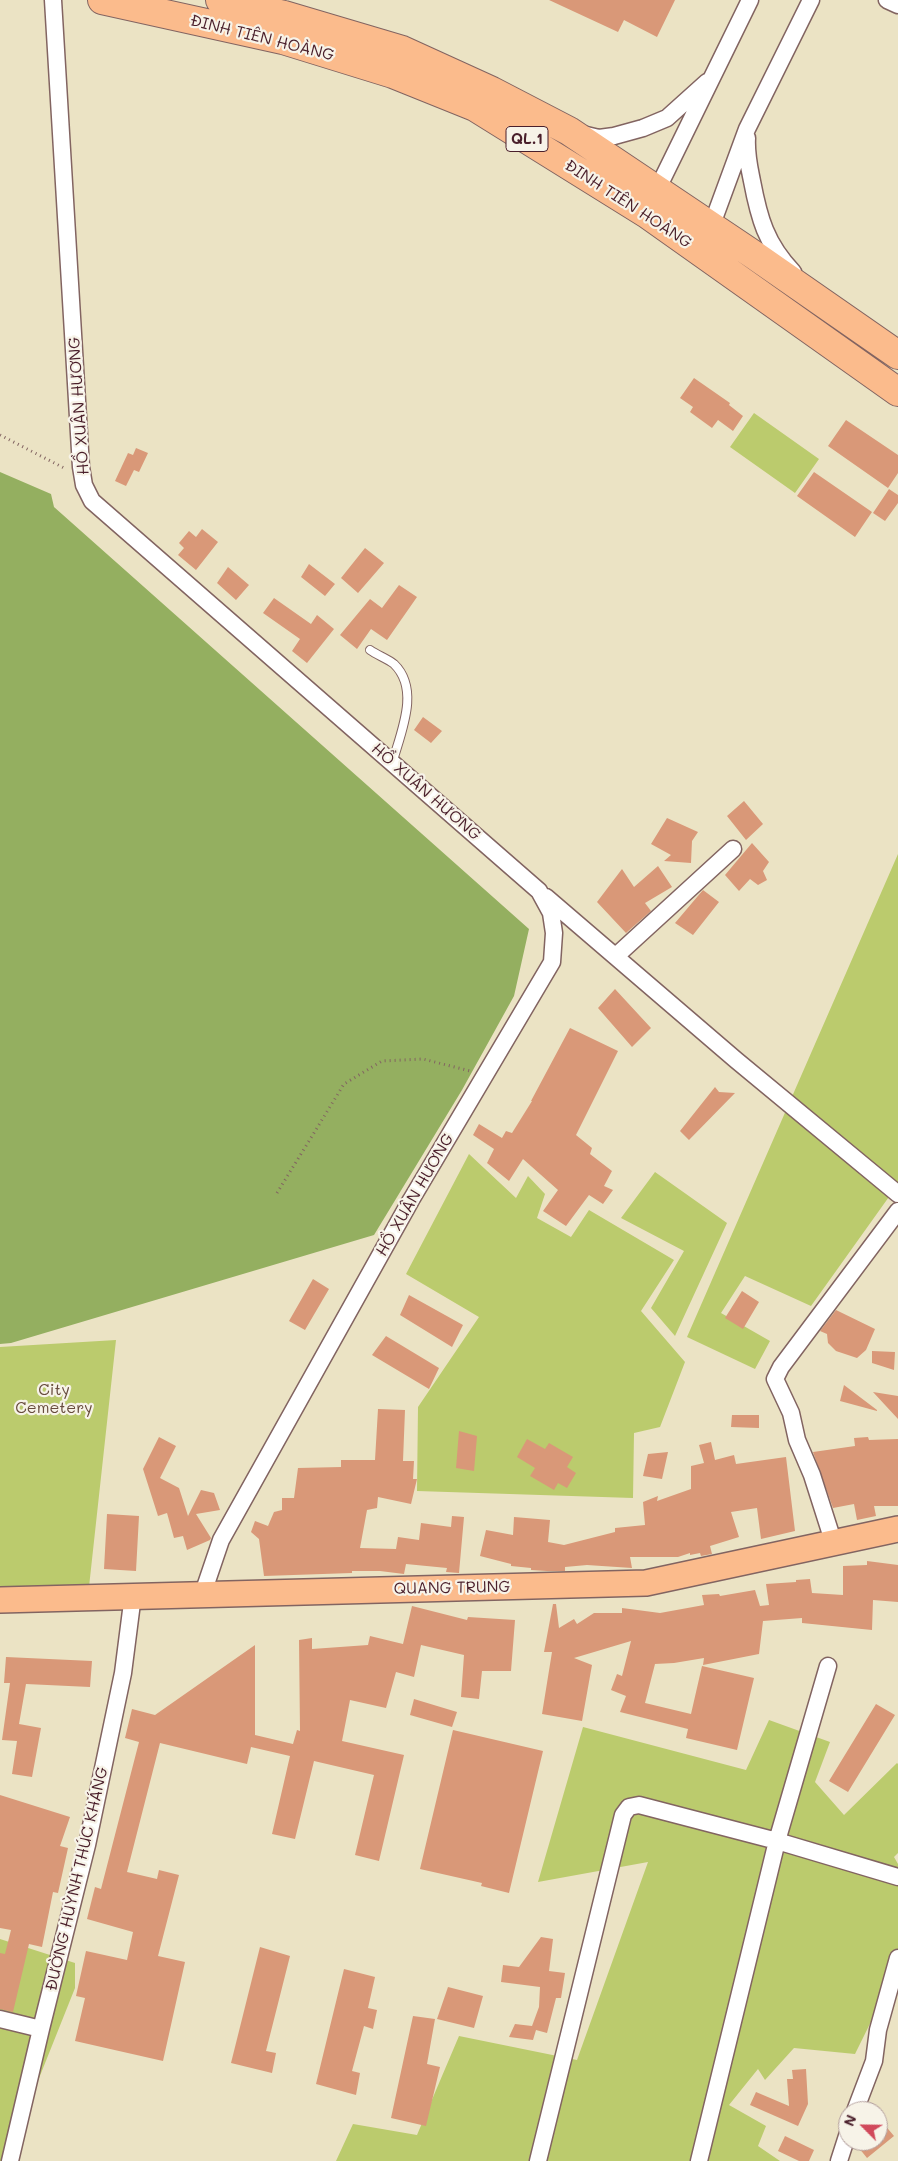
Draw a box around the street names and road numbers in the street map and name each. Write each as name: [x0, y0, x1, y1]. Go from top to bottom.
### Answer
street label: ĐINH TIÊN HOÀNG: [188, 11, 336, 65]
road number: QL.1: [506, 126, 548, 152]
street label: ĐINH TIÊN HOÀNG: [561, 156, 695, 252]
street label: HỒ XUÂN HƯƠNG: [65, 336, 93, 476]
street label: HỒ XUÂN HƯƠNG: [368, 739, 484, 845]
street label: HỒ XUÂN HƯƠNG: [372, 1130, 458, 1260]
street label: QUANG TRUNG: [394, 1577, 510, 1599]
street label: ĐƯỜNG HUỲNH THÚC KHÁNG: [42, 1765, 112, 1993]

